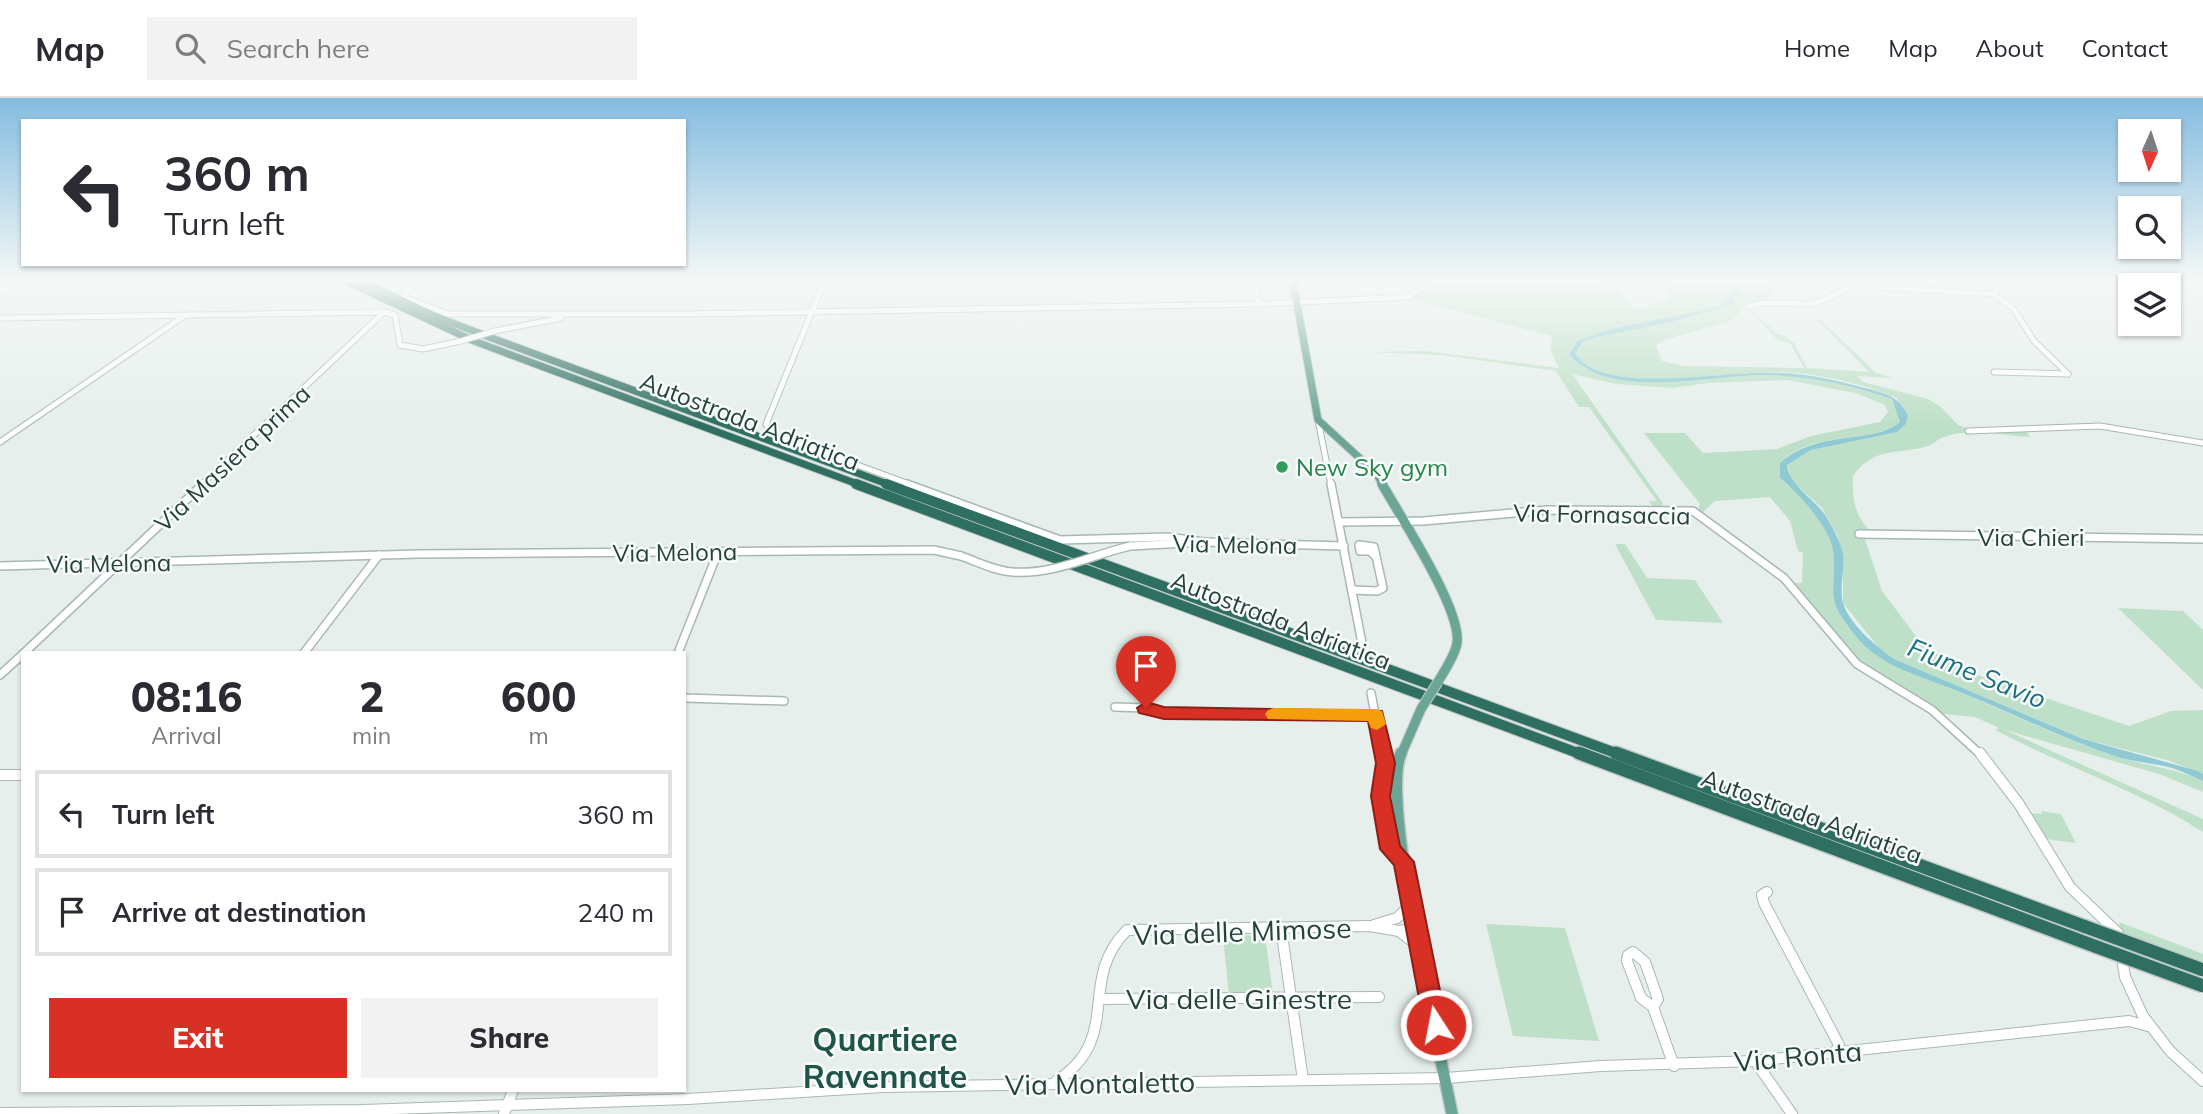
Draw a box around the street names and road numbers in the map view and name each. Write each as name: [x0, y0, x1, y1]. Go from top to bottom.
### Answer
street label: Autostrada Adriatica: [636, 365, 864, 477]
street label: Via Masiera prima: [148, 378, 316, 538]
street label: Via Fornasaccia: [1513, 497, 1691, 531]
street label: Via Chieri: [1978, 522, 2084, 552]
street label: Via Melona: [1172, 528, 1298, 560]
street label: Via Melona: [612, 536, 738, 568]
street label: Via Melona: [46, 547, 172, 579]
street label: Autostrada Adriatica: [1167, 564, 1395, 676]
street label: Autostrada Adriatica: [1698, 762, 1926, 870]
street label: Via delle Mimose: [1132, 910, 1352, 952]
street label: Via delle Ginestre: [1126, 981, 1352, 1016]
street label: Via Ronta: [1733, 1033, 1863, 1079]
street label: Via Montaletto: [1005, 1064, 1195, 1102]

